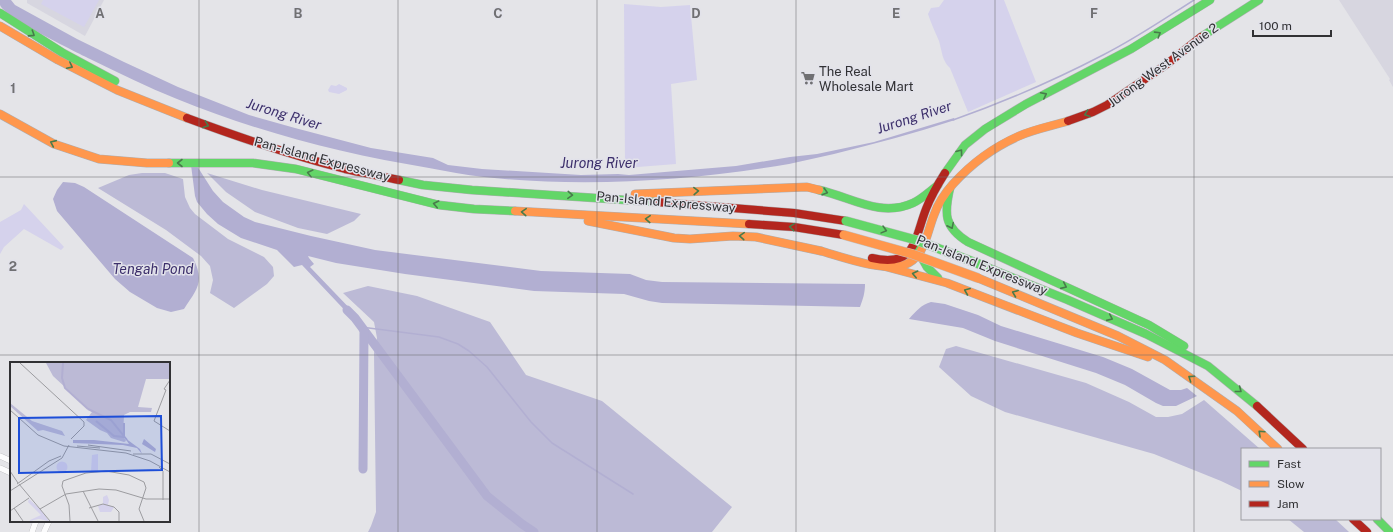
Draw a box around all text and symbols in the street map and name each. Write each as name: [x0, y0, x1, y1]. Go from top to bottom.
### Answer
text: A: [95, 6, 105, 21]
text: B: [294, 6, 303, 21]
text: C: [493, 6, 503, 21]
text: D: [691, 6, 701, 21]
text: E: [892, 6, 900, 21]
text: F: [1090, 6, 1098, 21]
scale bar: [1253, 12, 1331, 38]
text: 100 m: [1259, 19, 1292, 33]
street label: Jurong West Avenue 2: [1105, 20, 1221, 110]
one-way arrow: [28, 30, 35, 37]
one-way arrow: [1154, 31, 1161, 39]
one-way arrow: [66, 61, 73, 69]
place label: The Real Wholesale Mart: [819, 64, 914, 94]
supermarket icon: The Real Wholesale Mart: [800, 70, 816, 86]
text: 1: [10, 81, 16, 96]
one-way arrow: [1039, 92, 1047, 100]
water label: Jurong River: [245, 95, 324, 133]
water label: Jurong River: [875, 97, 954, 137]
one-way arrow: [1084, 110, 1091, 118]
one-way arrow: [202, 120, 209, 128]
street label: Pan-Island Expressway: [253, 134, 392, 184]
one-way arrow: [50, 140, 58, 148]
one-way arrow: [955, 150, 962, 157]
water label: Jurong River: [560, 155, 638, 171]
one-way arrow: [177, 159, 183, 167]
one-way arrow: [306, 169, 313, 177]
one-way arrow: [693, 187, 699, 195]
one-way arrow: [822, 187, 829, 196]
street label: Pan-Island Expressway: [596, 188, 736, 216]
one-way arrow: [567, 190, 573, 199]
one-way arrow: [433, 201, 439, 209]
one-way arrow: [521, 208, 527, 216]
one-way arrow: [645, 215, 651, 223]
one-way arrow: [946, 222, 954, 229]
one-way arrow: [789, 223, 795, 232]
one-way arrow: [880, 225, 887, 234]
one-way arrow: [739, 232, 745, 241]
street label: Pan-Island Expressway: [914, 232, 1050, 298]
text: 2: [9, 259, 17, 274]
water label: Tengah Pond: [112, 261, 194, 277]
one-way arrow: [912, 271, 918, 279]
one-way arrow: [1060, 281, 1067, 289]
one-way arrow: [963, 288, 971, 296]
one-way arrow: [1011, 289, 1018, 297]
one-way arrow: [1106, 313, 1114, 321]
inset map: [10, 362, 170, 522]
one-way arrow: [1188, 375, 1195, 382]
one-way arrow: [1235, 385, 1242, 392]
one-way arrow: [1258, 431, 1266, 438]
legend: [1241, 448, 1381, 520]
text: Fast: [1277, 457, 1302, 471]
text: Slow: [1277, 477, 1305, 491]
text: Jam: [1277, 497, 1299, 511]

